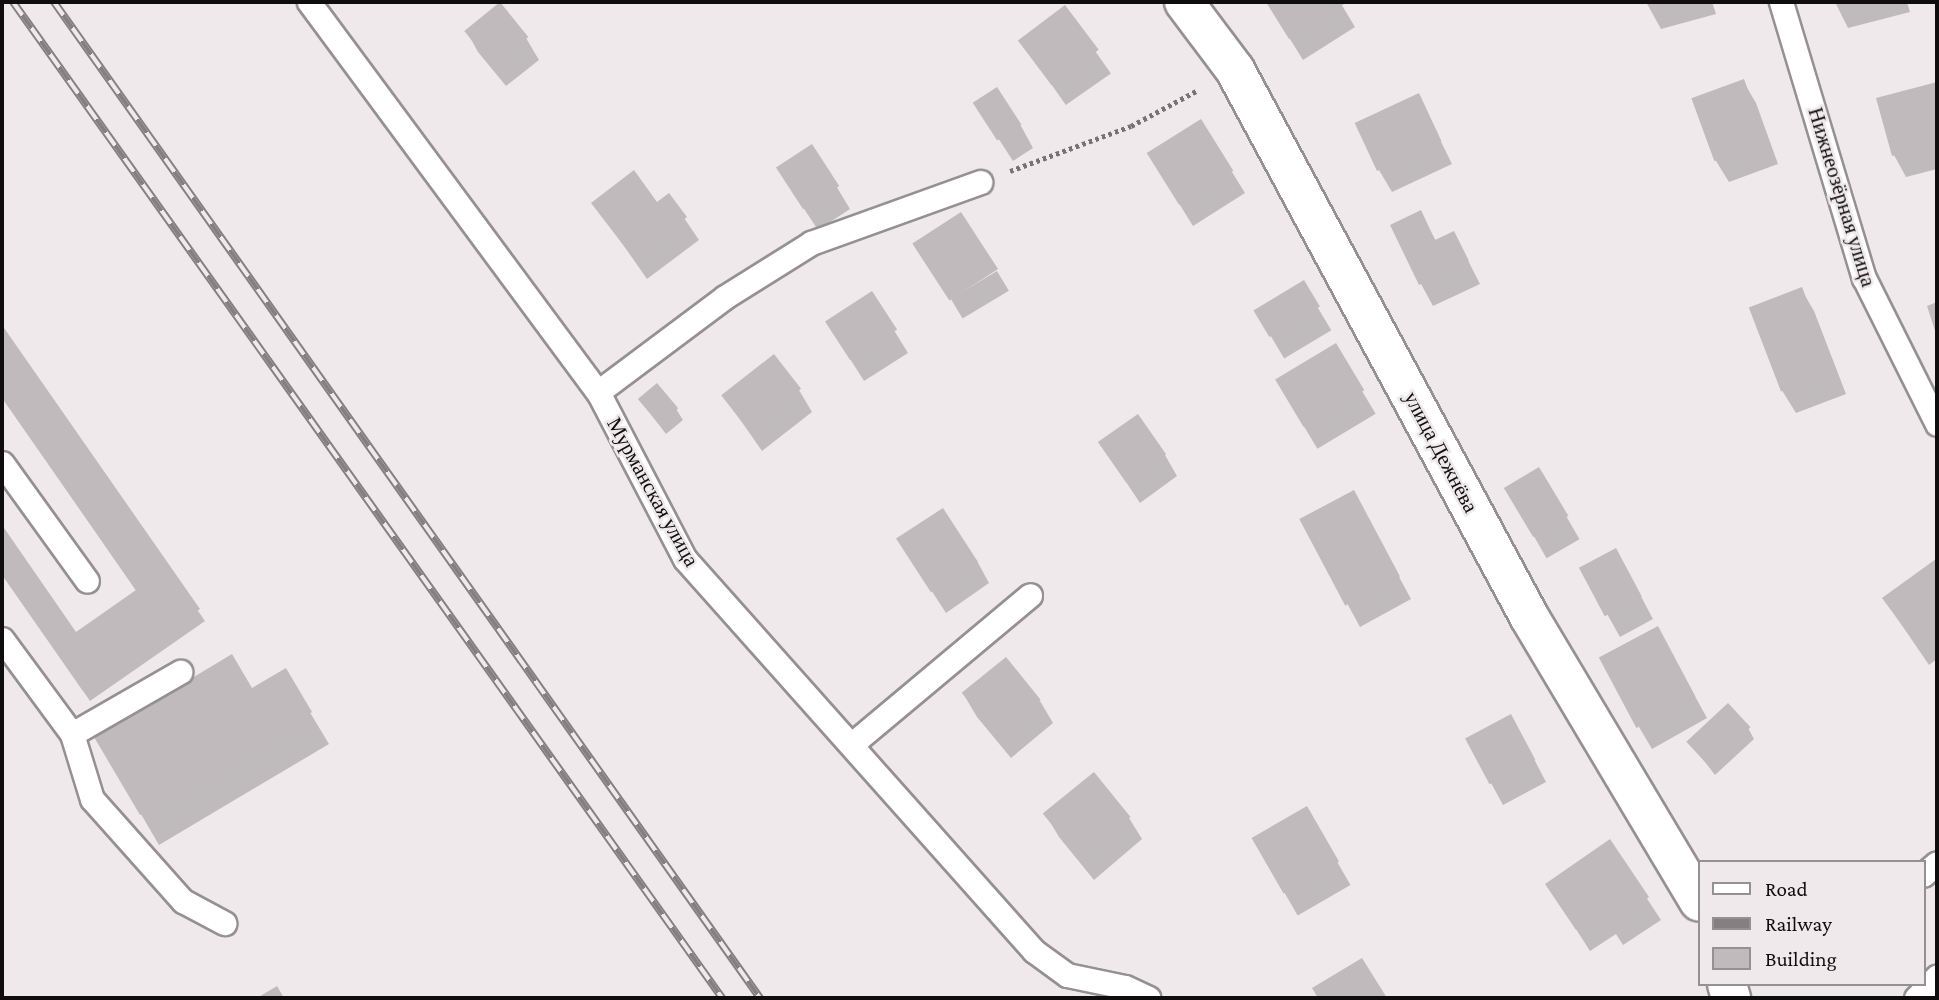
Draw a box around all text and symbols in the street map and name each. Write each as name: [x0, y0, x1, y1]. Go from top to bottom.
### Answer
street label: Нижнеозёрная улица: [1803, 104, 1881, 290]
street label: улица Дежнёва: [1398, 387, 1484, 517]
street label: Мурманская улица: [602, 413, 704, 571]
legend: [1698, 860, 1925, 986]
text: Road: [1765, 877, 1808, 901]
text: Railway: [1765, 912, 1832, 936]
text: Building: [1765, 947, 1837, 971]

